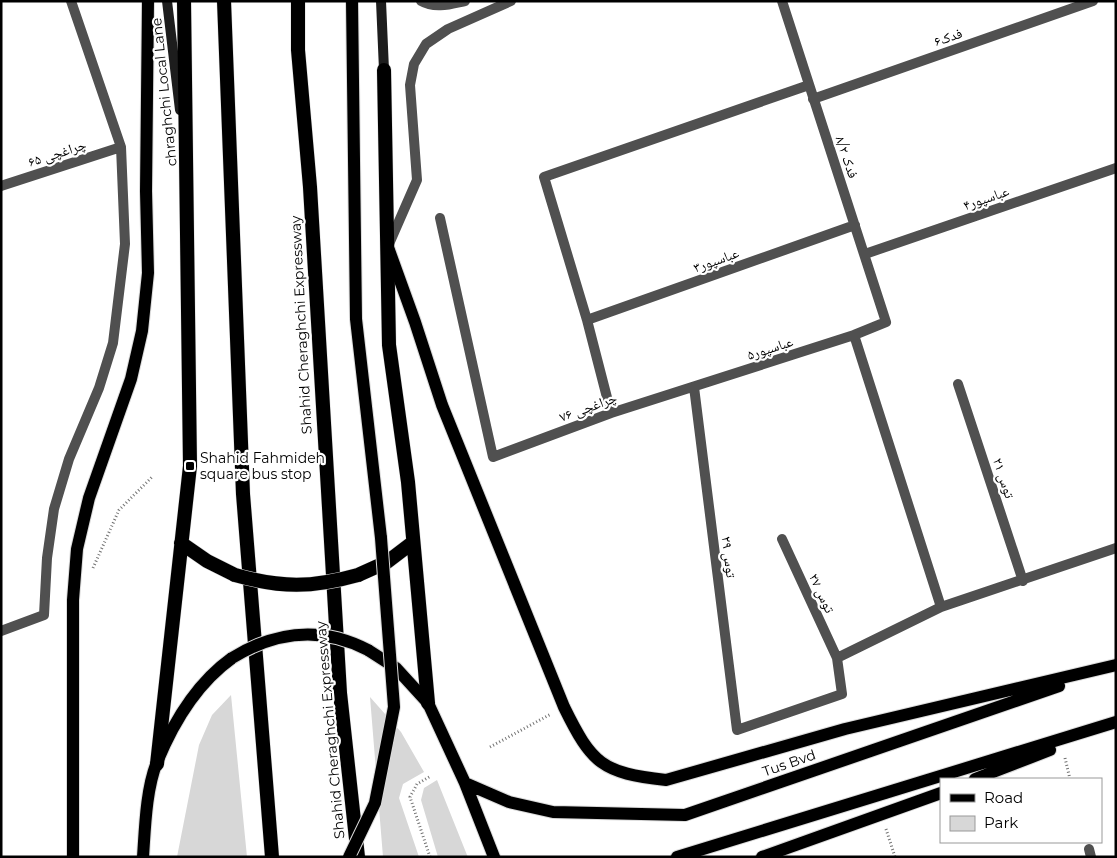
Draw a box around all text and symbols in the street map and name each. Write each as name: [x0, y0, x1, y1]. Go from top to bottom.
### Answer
street label: chraghchi Local Lane: [147, 17, 181, 167]
street label: فدک۶: [931, 24, 965, 50]
street label: فدک ۸/۲: [831, 133, 863, 181]
street label: چراغچی ۶۵: [26, 135, 88, 171]
street label: عباسپور۴: [961, 182, 1011, 214]
street label: Shahid Cheraghchi Expressway: [286, 215, 316, 435]
street label: عباسپور۳: [691, 243, 741, 277]
street label: عباسپور۵: [745, 332, 795, 364]
street label: چراغچی ۷۶: [557, 388, 619, 426]
place label: Shahid Fahmideh square bus stop: [200, 449, 325, 483]
street label: توس ۲۱: [989, 455, 1019, 501]
marker: Shahid Fahmideh square bus stop: [184, 460, 196, 472]
street label: توس ۲۹: [718, 535, 741, 579]
street label: توس ۲۷: [805, 570, 839, 616]
street label: Shahid Cheraghchi Expressway: [311, 620, 348, 840]
street label: Tus Bvd: [760, 746, 818, 780]
legend: [940, 778, 1102, 843]
text: Road: [984, 788, 1023, 807]
text: Park: [984, 813, 1018, 832]

